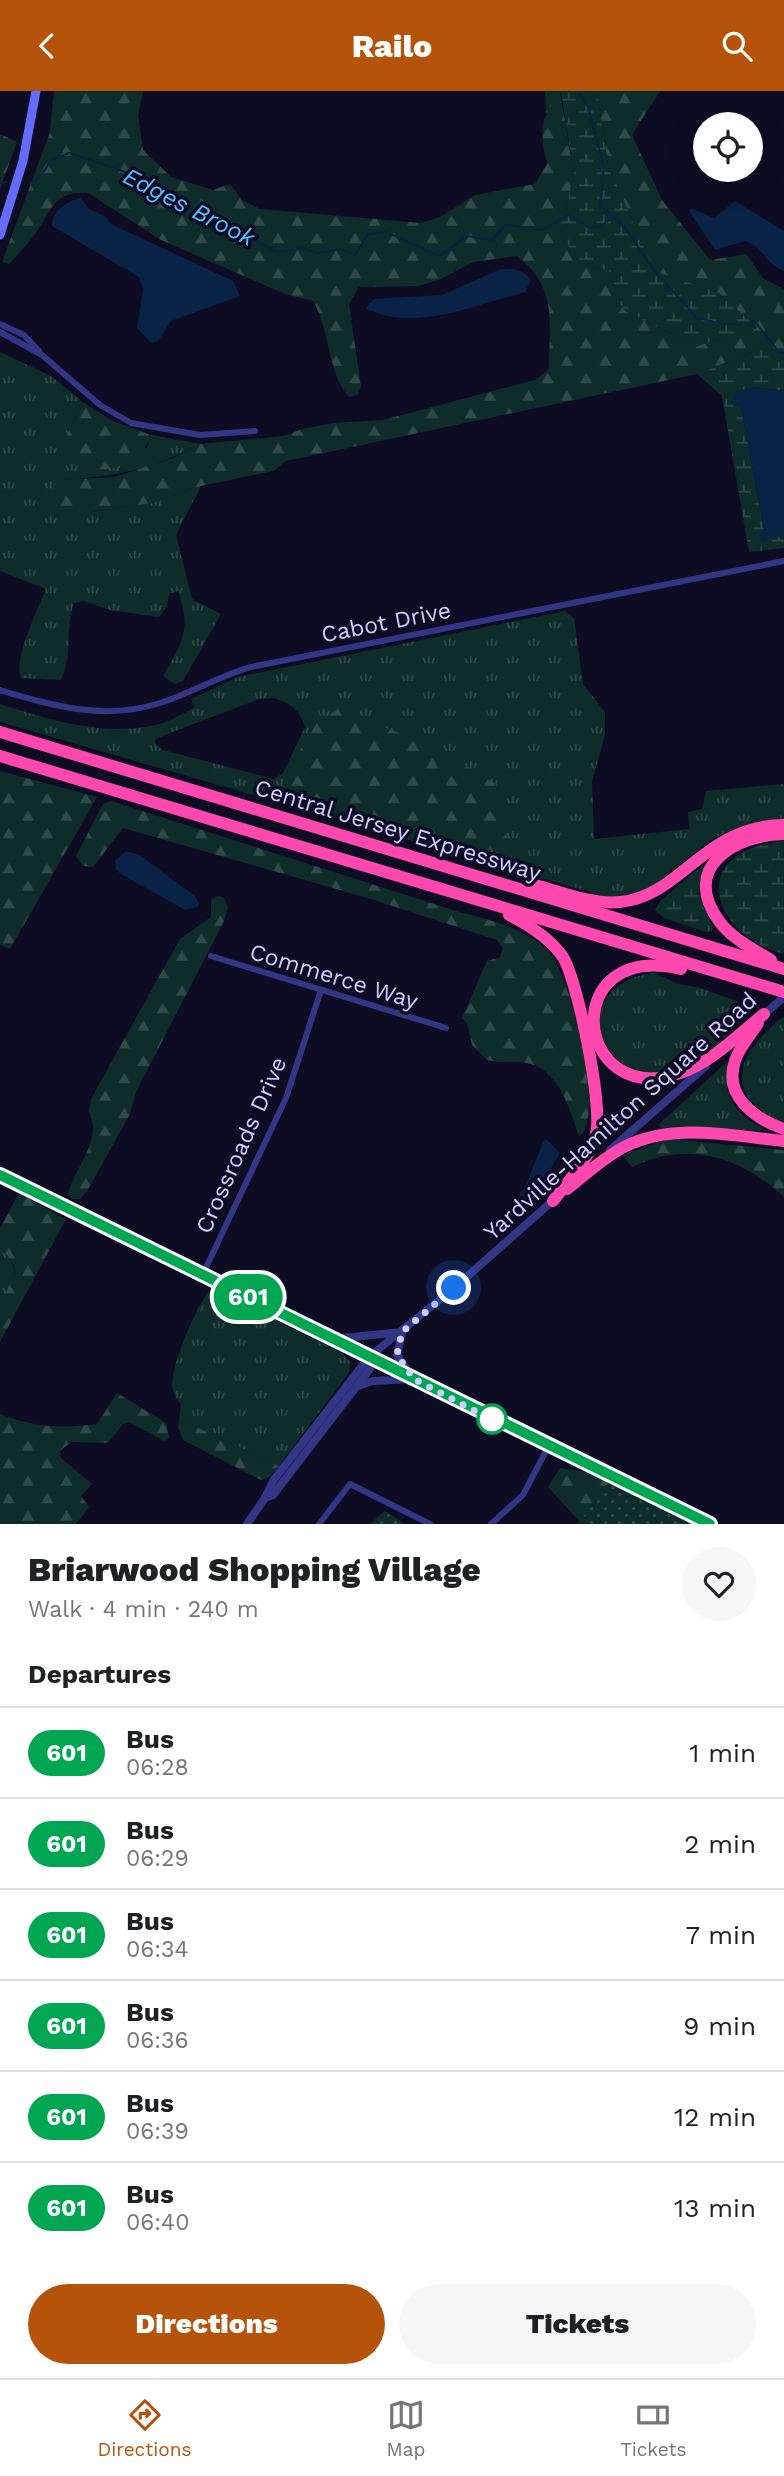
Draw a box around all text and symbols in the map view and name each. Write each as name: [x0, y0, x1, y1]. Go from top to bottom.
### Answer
icon: back: [28, 27, 66, 65]
text: Railo: [352, 27, 432, 65]
icon: search: [718, 27, 756, 65]
map controls: [693, 112, 763, 182]
button: locate: [693, 112, 763, 182]
water label: Edges Brook: [118, 162, 260, 253]
street label: Cabot Drive: [319, 597, 453, 648]
street label: Central Jersey Expressway: [252, 774, 544, 887]
street label: Commerce Way: [246, 938, 421, 1015]
street label: Yardville-Hamilton Square Road: [479, 987, 762, 1246]
street label: Crossroads Drive: [190, 1053, 292, 1238]
your location: [436, 1270, 471, 1305]
line badge: 601: [208, 1274, 288, 1320]
text: 601: [228, 1283, 268, 1311]
unlabelled marker: [477, 1404, 507, 1434]
button: heart: [682, 1547, 756, 1621]
text: Briarwood Shopping Village: [28, 1550, 481, 1589]
text: Walk · 4 min · 240 m: [28, 1596, 259, 1623]
text: Departures: [28, 1659, 171, 1689]
text: Bus: [126, 1724, 174, 1754]
text: 1 min: [689, 1738, 756, 1768]
text: 601: [46, 1739, 87, 1767]
text: 06:28: [126, 1754, 189, 1781]
text: Bus: [126, 1815, 174, 1845]
text: 2 min: [684, 1829, 756, 1859]
text: 601: [46, 1830, 87, 1858]
text: 06:29: [126, 1845, 189, 1872]
text: Bus: [126, 1906, 174, 1936]
text: 7 min: [686, 1920, 756, 1950]
text: 601: [46, 1921, 87, 1949]
text: 06:34: [126, 1936, 189, 1963]
text: Bus: [126, 1997, 174, 2027]
text: 9 min: [683, 2011, 756, 2041]
text: 601: [46, 2012, 87, 2040]
text: 06:36: [126, 2027, 189, 2054]
text: Bus: [126, 2088, 174, 2118]
text: 12 min: [674, 2102, 756, 2132]
text: 601: [46, 2103, 87, 2131]
text: 06:39: [126, 2118, 189, 2145]
text: Bus: [126, 2179, 174, 2209]
text: 13 min: [674, 2193, 756, 2223]
text: 601: [46, 2194, 87, 2222]
text: 06:40: [126, 2209, 189, 2236]
button: Directions: [28, 2284, 385, 2364]
button: Tickets: [399, 2284, 756, 2364]
tab: Directions: [98, 2396, 191, 2461]
tab: Map: [387, 2396, 425, 2461]
tab: Tickets: [620, 2396, 686, 2461]

